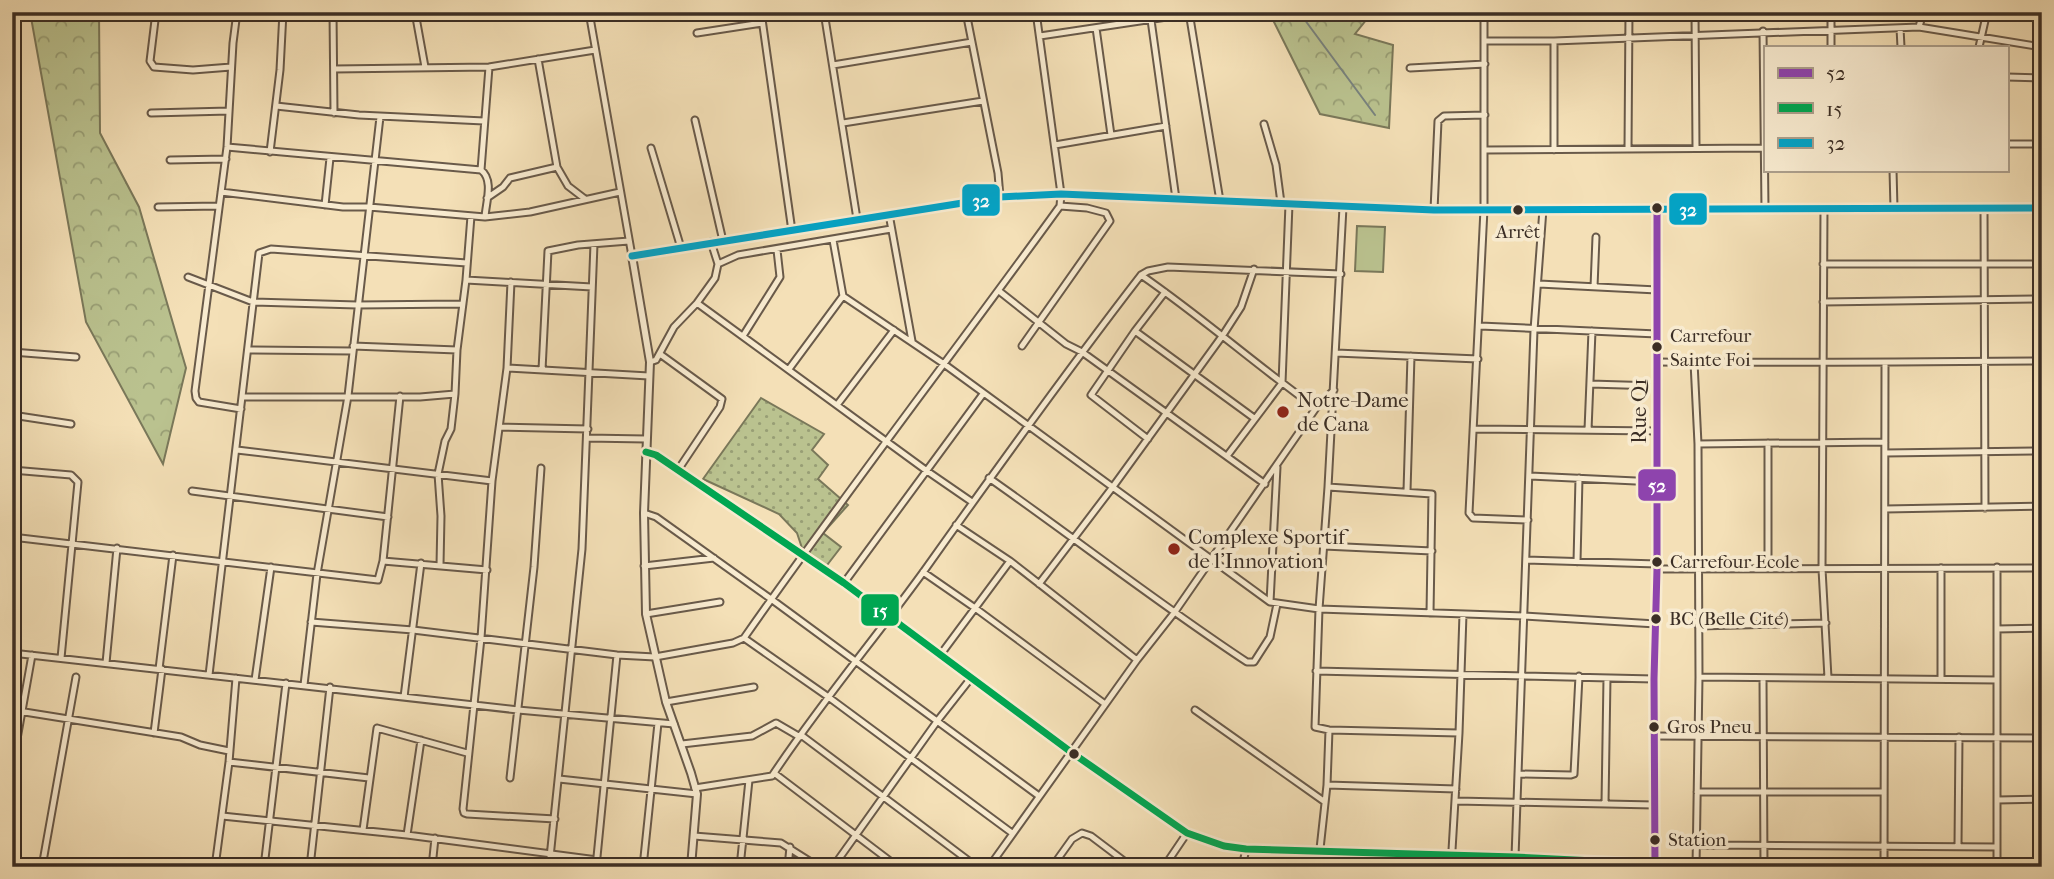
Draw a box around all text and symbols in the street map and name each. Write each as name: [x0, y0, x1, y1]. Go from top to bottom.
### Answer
legend: [1764, 46, 2008, 172]
text: 52: [1826, 61, 1846, 85]
text: 15: [1826, 97, 1843, 121]
text: 32: [1826, 131, 1846, 155]
line badge: 32: [961, 183, 1001, 217]
text: 32: [972, 190, 990, 212]
line badge: 32: [1668, 192, 1708, 226]
text: 32: [1679, 199, 1697, 221]
unlabelled marker: [1650, 201, 1664, 215]
marker: Arrêt: [1511, 203, 1525, 217]
place label: Arrêt: [1495, 221, 1540, 243]
place label: Carrefour Sainte Foi: [1670, 325, 1752, 371]
marker: Carrefour Sainte Foi: [1650, 340, 1664, 354]
street label: Rue Q1: [1627, 378, 1651, 444]
place label: Notre-Dame de Cana: [1297, 388, 1409, 436]
marker: Notre-Dame de Cana: [1275, 404, 1291, 420]
line badge: 52: [1637, 468, 1677, 502]
text: 52: [1648, 475, 1666, 497]
place label: Complexe Sportif de l'Innovation: [1188, 525, 1349, 573]
marker: Complexe Sportif de l'Innovation: [1166, 541, 1182, 557]
place label: Carrefour Ecole: [1670, 551, 1799, 573]
marker: Carrefour Ecole: [1650, 555, 1664, 569]
line badge: 15: [860, 593, 900, 627]
text: 15: [873, 600, 887, 622]
place label: BC (Belle Cité): [1669, 608, 1789, 630]
marker: BC (Belle Cité): [1649, 612, 1663, 626]
place label: Gros Pneu: [1667, 716, 1752, 738]
marker: Gros Pneu: [1647, 720, 1661, 734]
unlabelled marker: [1067, 747, 1081, 761]
place label: Station: [1668, 829, 1726, 851]
marker: Station: [1648, 833, 1662, 847]

